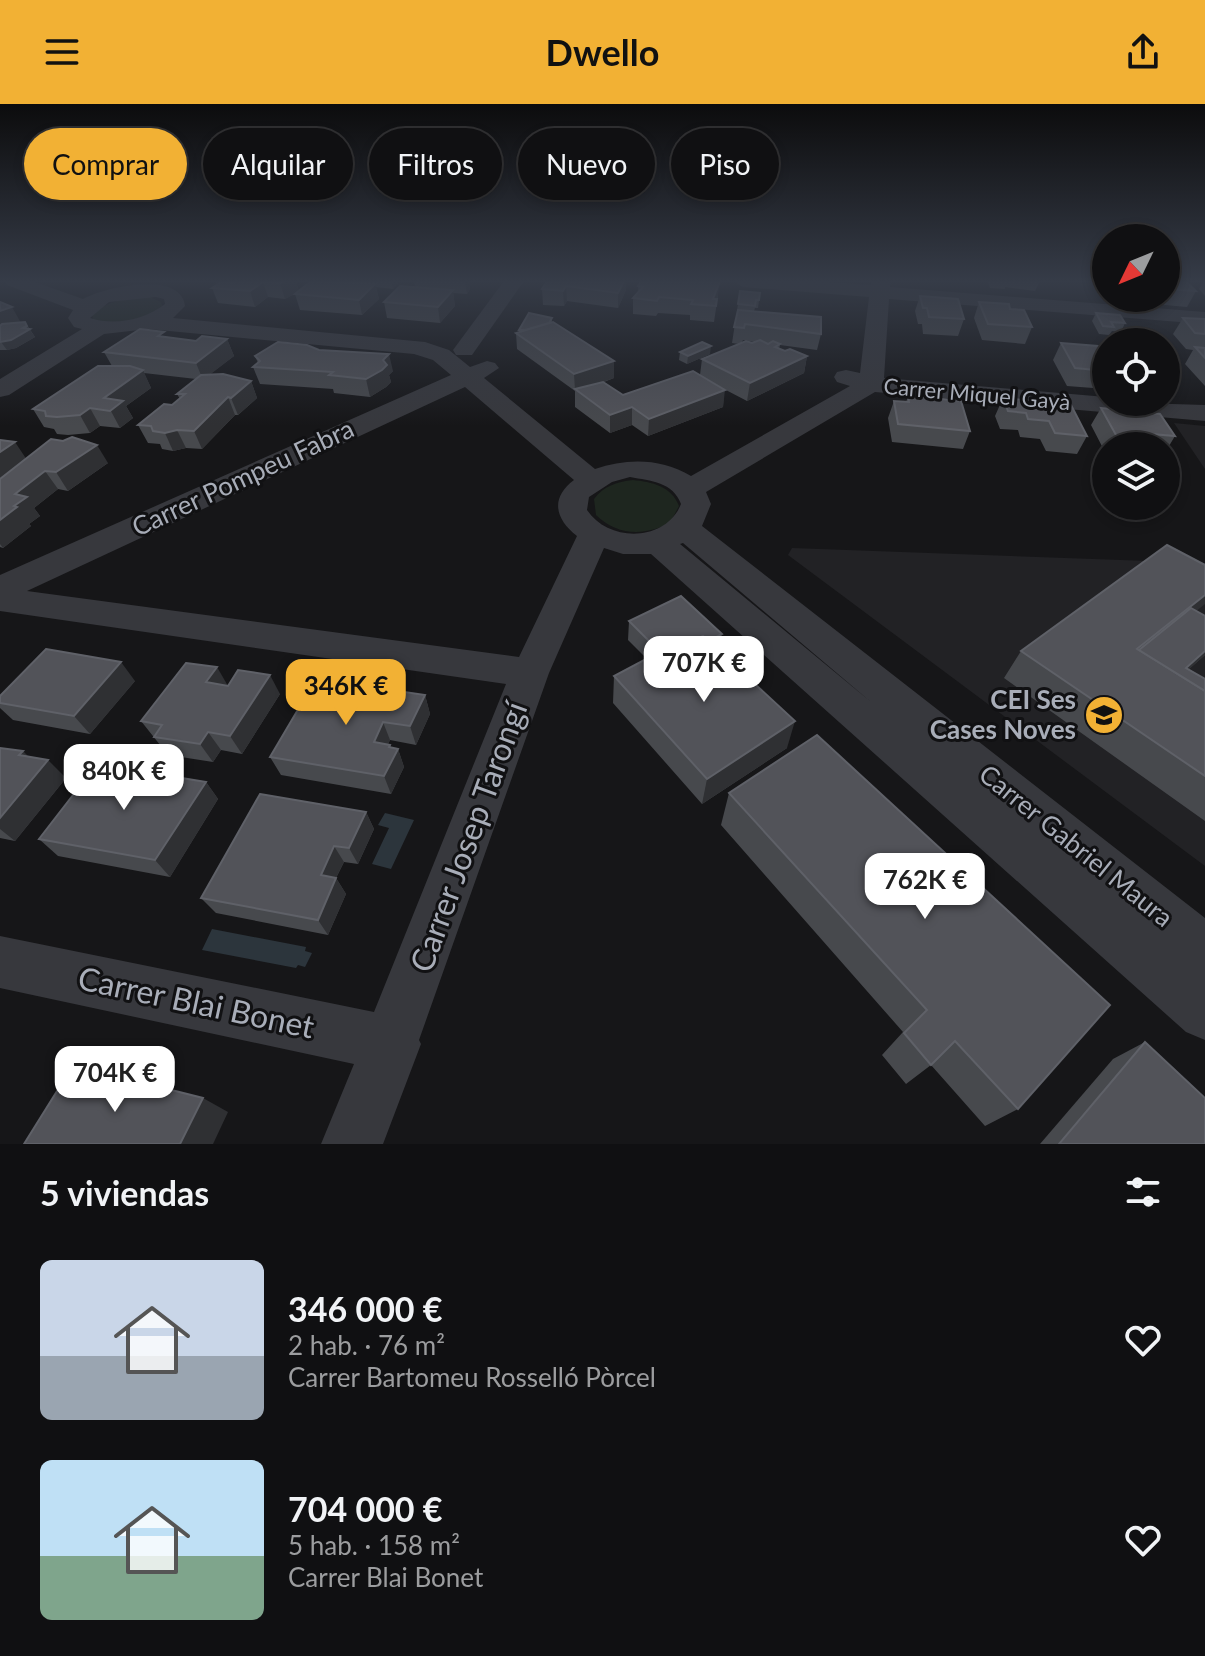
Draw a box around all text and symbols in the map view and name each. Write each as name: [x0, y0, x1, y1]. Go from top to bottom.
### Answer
icon: menu: [40, 30, 84, 74]
text: Dwello: [546, 30, 659, 74]
icon: share: [1121, 30, 1165, 74]
chip: Comprar: [24, 128, 187, 200]
chip: Alquilar: [203, 128, 353, 200]
chip: Filtros: [369, 128, 502, 200]
chip: Nuevo: [518, 128, 655, 200]
chip: Piso: [671, 128, 779, 200]
north arrow: [1092, 224, 1180, 312]
map controls: [1092, 224, 1180, 520]
button: locate: [1092, 328, 1180, 416]
street label: Carrer Miquel Gayà: [883, 372, 1072, 415]
street label: Carrer Pompeu Fabra: [127, 412, 359, 543]
button: layers: [1092, 432, 1180, 520]
pin: 707K €: [639, 636, 769, 704]
text: 707K €: [662, 646, 746, 678]
pin: 346K €: [281, 659, 411, 727]
text: 346K €: [304, 669, 388, 701]
place label: CEI Ses Cases Noves: [930, 683, 1076, 745]
school or university icon: CEI Ses Cases Noves: [1083, 694, 1125, 736]
street label: Carrer Josep Tarongí: [401, 695, 535, 977]
pin: 840K €: [59, 744, 189, 812]
text: 840K €: [82, 754, 166, 786]
street label: Carrer Gabriel Maura: [973, 757, 1180, 933]
pin: 762K €: [860, 853, 990, 921]
text: 762K €: [883, 863, 967, 895]
street label: Carrer Blai Bonet: [75, 957, 318, 1046]
pin: 704K €: [50, 1046, 180, 1114]
text: 704K €: [73, 1056, 157, 1088]
icon: filters: [1121, 1170, 1165, 1214]
text: 5 viviendas: [40, 1172, 209, 1213]
text: 346 000 €: [288, 1288, 443, 1329]
icon: home: [104, 1292, 200, 1388]
icon: heart: [1121, 1318, 1165, 1362]
text: 2 hab. · 76 m²: [288, 1329, 445, 1361]
text: Carrer Bartomeu Rosselló Pòrcel: [288, 1361, 656, 1393]
text: 704 000 €: [288, 1488, 443, 1529]
icon: home: [104, 1492, 200, 1588]
icon: heart: [1121, 1518, 1165, 1562]
text: 5 hab. · 158 m²: [288, 1529, 460, 1561]
text: Carrer Blai Bonet: [288, 1561, 483, 1593]

